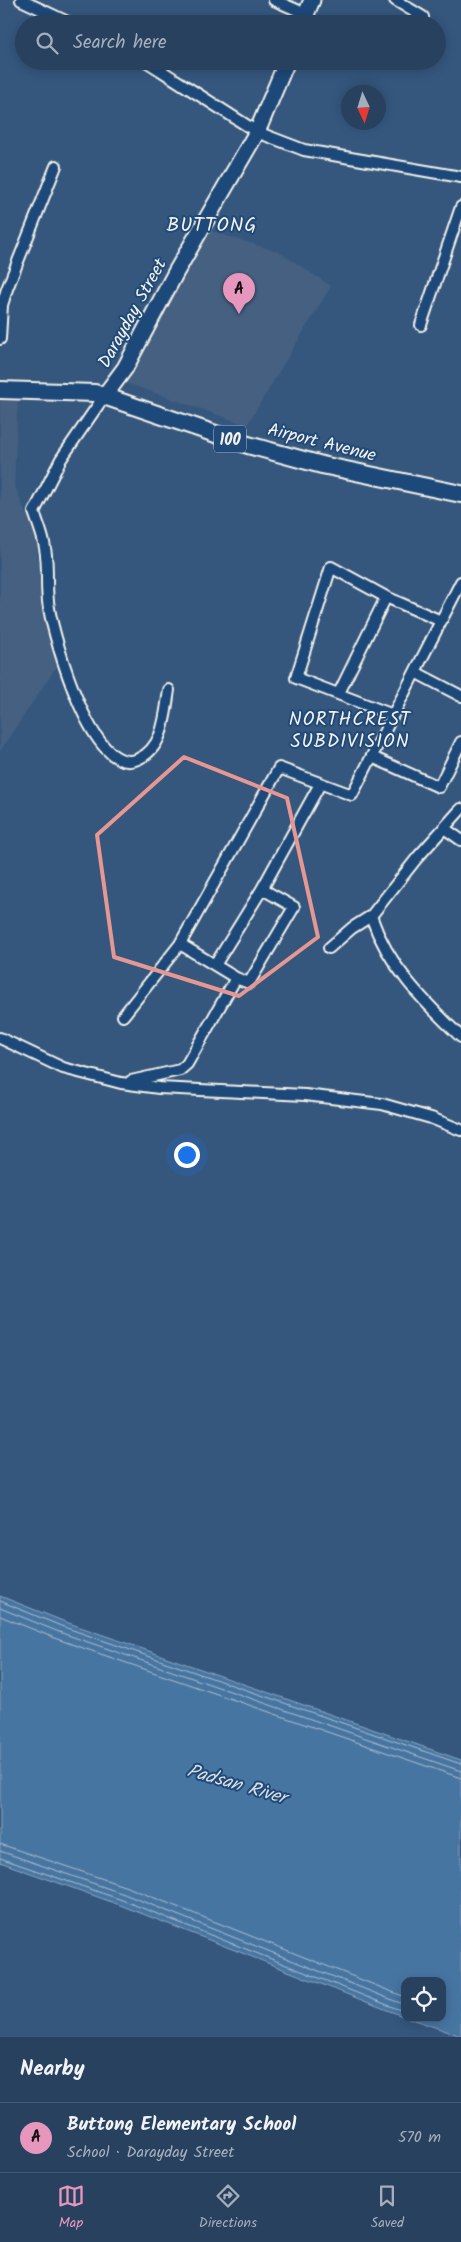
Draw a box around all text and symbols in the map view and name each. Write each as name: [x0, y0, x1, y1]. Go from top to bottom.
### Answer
search box: [15, 15, 446, 70]
text: Search here: [73, 28, 167, 58]
icon: search: [33, 29, 61, 57]
north arrow: [341, 85, 386, 130]
district label: BUTTONG: [166, 210, 258, 242]
street label: Darayday Street: [91, 253, 176, 374]
pin: A: [223, 273, 255, 314]
street label: Airport Avenue: [264, 416, 379, 471]
road number: 100: [214, 426, 246, 452]
district label: NORTHCREST SUBDIVISION: [289, 705, 412, 757]
your location: [174, 1142, 200, 1168]
water label: Padsan River: [183, 1756, 293, 1814]
map controls: [401, 1977, 446, 2022]
button: locate: [401, 1977, 446, 2022]
text: Nearby: [20, 2053, 85, 2086]
text: Buttong Elementary School: [67, 2110, 296, 2140]
text: A: [31, 2125, 41, 2150]
text: 570 m: [398, 2125, 441, 2150]
text: School · Darayday Street: [67, 2140, 234, 2165]
tab: Map: [57, 2182, 85, 2234]
tab: Directions: [199, 2182, 257, 2234]
tab: Saved: [371, 2182, 404, 2234]

